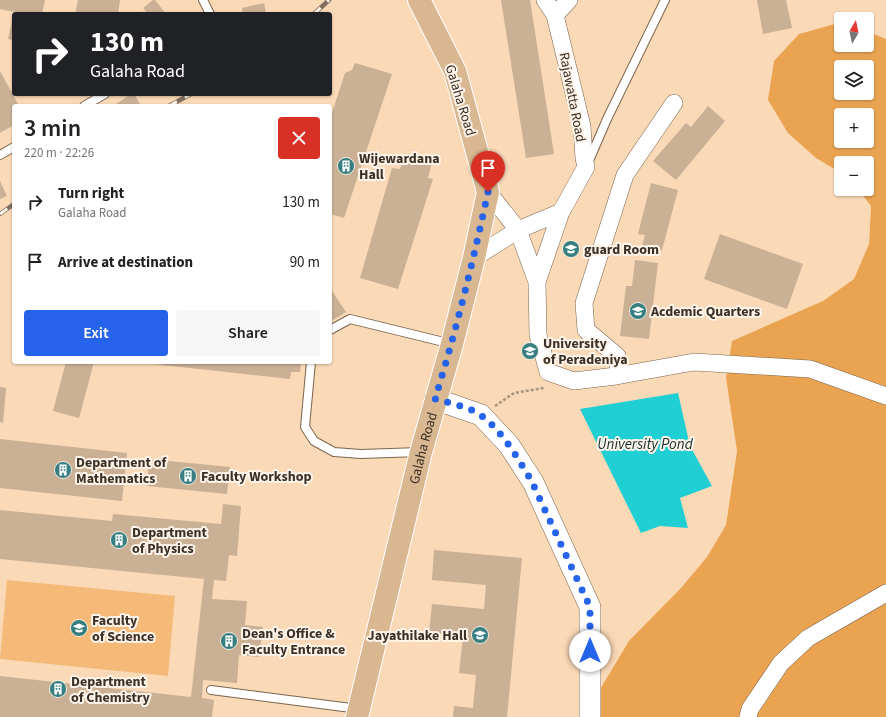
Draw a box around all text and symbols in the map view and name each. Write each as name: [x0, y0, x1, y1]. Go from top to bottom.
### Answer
north arrow: [834, 12, 874, 52]
map controls: [834, 12, 874, 196]
text: 130 m: [90, 22, 164, 62]
icon: right: [24, 28, 76, 80]
street label: Rajawatta Road: [554, 51, 591, 144]
text: Galaha Road: [90, 59, 185, 84]
button: layers: [834, 60, 874, 100]
street label: Galaha Road: [440, 62, 480, 139]
button: +: [834, 108, 874, 148]
text: 3 min: [24, 111, 81, 146]
button: close: [278, 117, 320, 159]
text: 220 m · 22:26: [24, 144, 94, 162]
place label: Wijewardana Hall: [359, 149, 440, 185]
pin: [471, 151, 505, 192]
building icon: Wijewardana Hall: [336, 156, 356, 176]
button: −: [834, 156, 874, 196]
icon: arrive: [477, 157, 499, 179]
text: Turn right: [58, 183, 124, 204]
icon: right: [24, 191, 46, 213]
text: 130 m: [282, 192, 320, 213]
text: Galaha Road: [58, 204, 127, 222]
school or university icon: guard Room: [561, 239, 581, 259]
place label: guard Room: [584, 240, 659, 260]
icon: arrive: [24, 251, 46, 273]
text: Arrive at destination: [58, 252, 193, 273]
text: 90 m: [290, 252, 320, 273]
school or university icon: Acdemic Quarters: [628, 301, 648, 321]
place label: Acdemic Quarters: [650, 302, 760, 322]
button: Exit: [24, 310, 168, 356]
button: Share: [176, 310, 320, 356]
place label: University of Peradeniya: [543, 334, 628, 370]
school or university icon: University of Peradeniya: [520, 341, 540, 361]
street label: Galaha Road: [405, 410, 443, 486]
water label: University Pond: [597, 434, 694, 455]
place label: Department of Mathematics: [76, 453, 167, 489]
building icon: Department of Mathematics: [53, 460, 73, 480]
building icon: Faculty Workshop: [178, 466, 198, 486]
place label: Faculty Workshop: [201, 467, 312, 487]
place label: Department of Physics: [132, 523, 208, 559]
building icon: Department of Physics: [109, 530, 129, 550]
place label: Faculty of Science: [92, 611, 154, 647]
school or university icon: Faculty of Science: [69, 618, 89, 638]
place label: Dean's Office & Faculty Entrance: [242, 624, 345, 660]
school or university icon: Jayathilake Hall: [470, 625, 490, 645]
place label: Jayathilake Hall: [368, 626, 467, 646]
position arrow: [569, 630, 611, 672]
building icon: Dean's Office & Faculty Entrance: [219, 631, 239, 651]
place label: Department of Chemistry: [71, 672, 150, 708]
building icon: Department of Chemistry: [48, 679, 68, 699]

